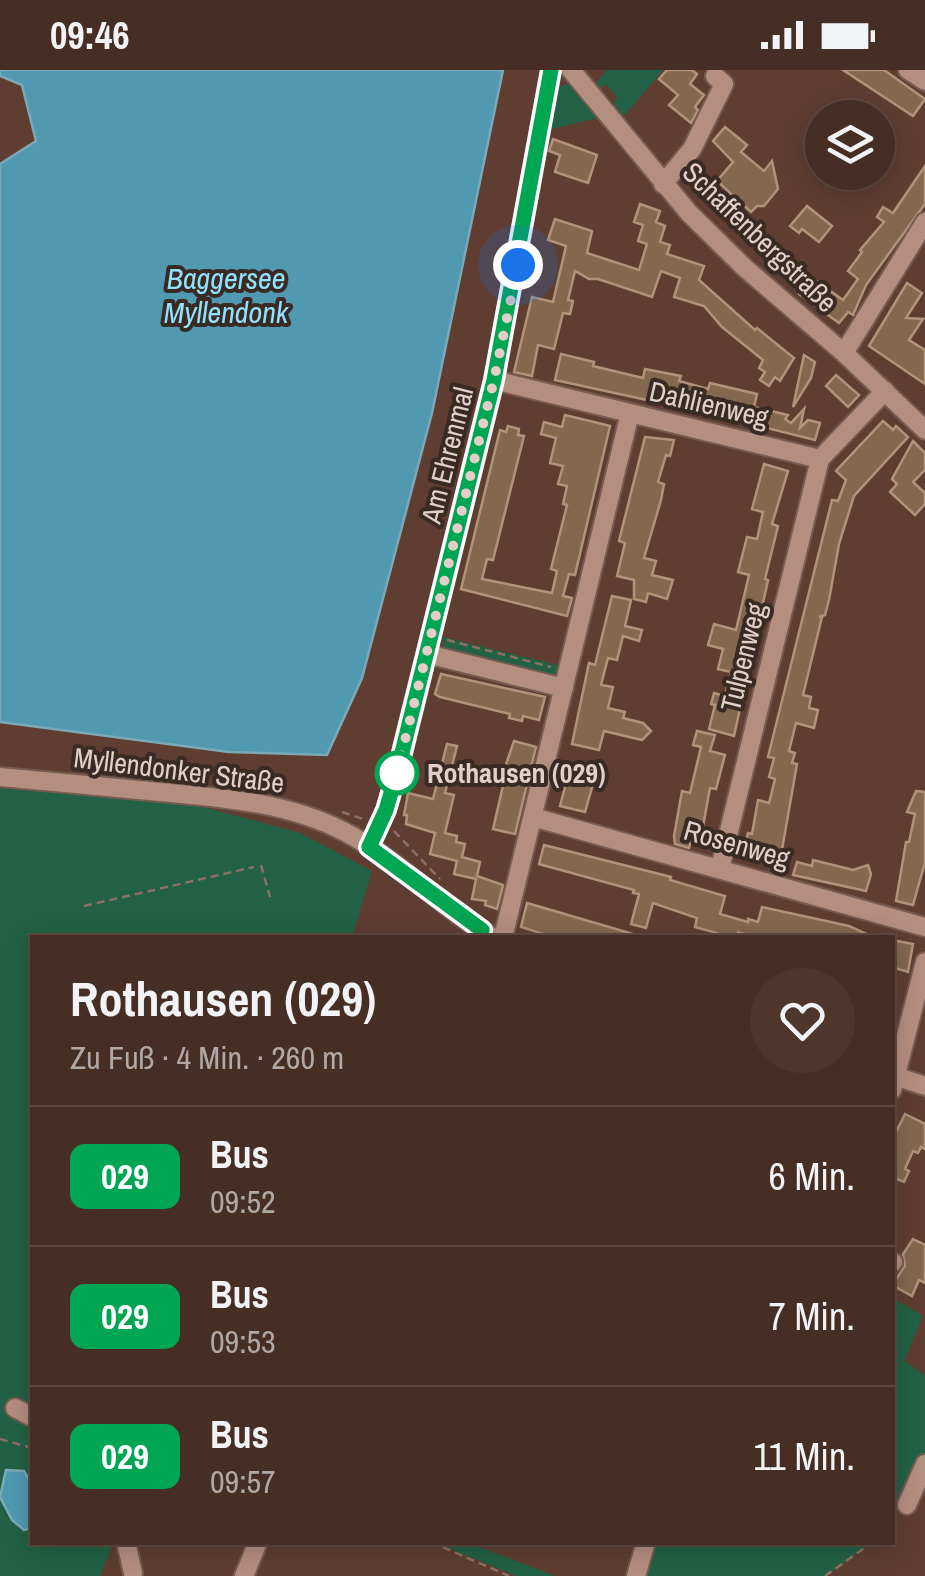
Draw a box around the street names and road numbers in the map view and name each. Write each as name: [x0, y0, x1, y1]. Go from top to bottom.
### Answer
street label: Schaffenbergstraße: [674, 153, 846, 321]
street label: Dahlienweg: [646, 372, 773, 436]
street label: Am Ehrenmal: [411, 383, 482, 528]
street label: Tulpenweg: [711, 599, 775, 715]
street label: Myllendonker Straße: [72, 738, 286, 802]
street label: Rosenweg: [680, 811, 795, 877]

